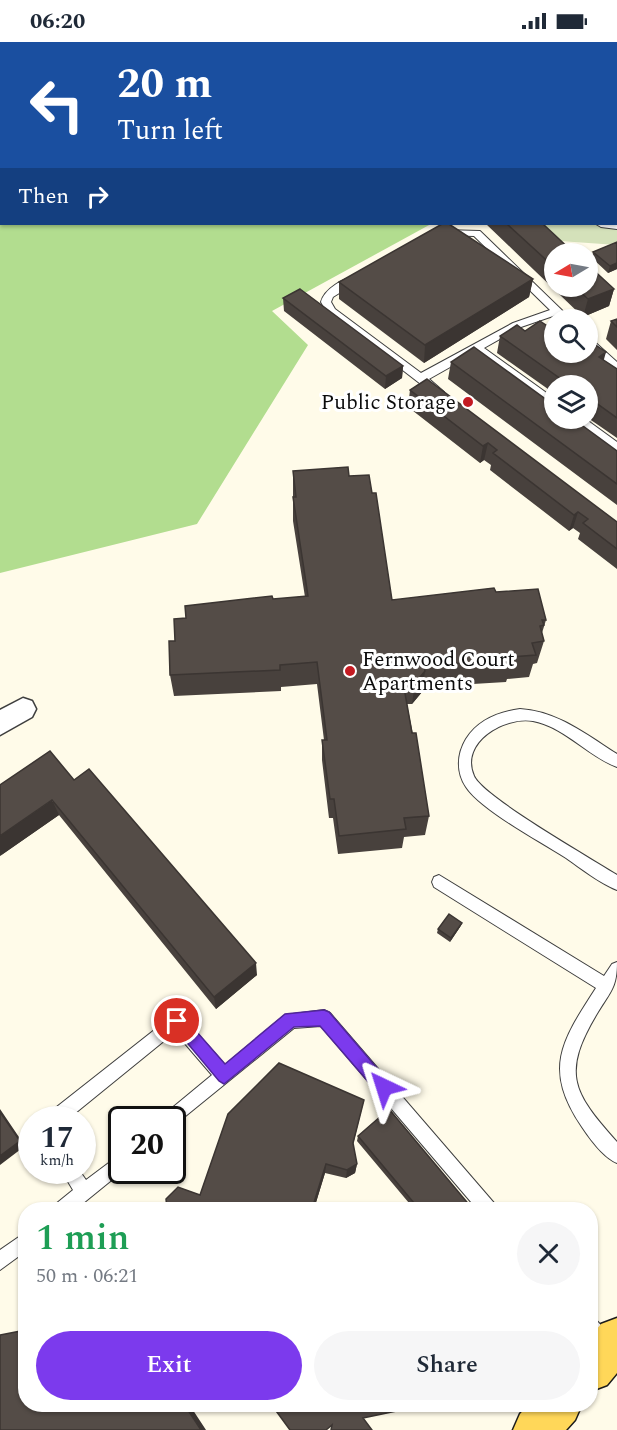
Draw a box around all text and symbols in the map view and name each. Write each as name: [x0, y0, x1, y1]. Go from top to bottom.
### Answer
text: 06:20: [30, 5, 85, 38]
text: 20 m: [117, 53, 212, 116]
icon: left: [18, 66, 96, 144]
text: Turn left: [117, 110, 223, 152]
text: Then: [18, 180, 69, 213]
icon: right: [81, 180, 114, 213]
north arrow: [544, 243, 598, 297]
map controls: [544, 243, 598, 429]
button: search: [544, 309, 598, 363]
button: layers: [544, 375, 598, 429]
place label: Public Storage: [321, 387, 456, 419]
marker: Public Storage: [461, 395, 475, 409]
place label: Fernwood Court Apartments: [362, 644, 515, 700]
marker: Fernwood Court Apartments: [343, 664, 357, 678]
pin: [151, 995, 202, 1046]
icon: arrive: [160, 1004, 193, 1037]
position arrow: [352, 1055, 416, 1119]
speed limit sign: 20: [108, 1106, 186, 1184]
text: 17: [40, 1115, 74, 1161]
text: km/h: [40, 1149, 74, 1172]
text: 1 min: [36, 1211, 129, 1266]
button: close: [517, 1222, 580, 1285]
text: 50 m · 06:21: [36, 1261, 138, 1291]
button: Exit: [36, 1331, 302, 1400]
button: Share: [314, 1331, 580, 1400]

